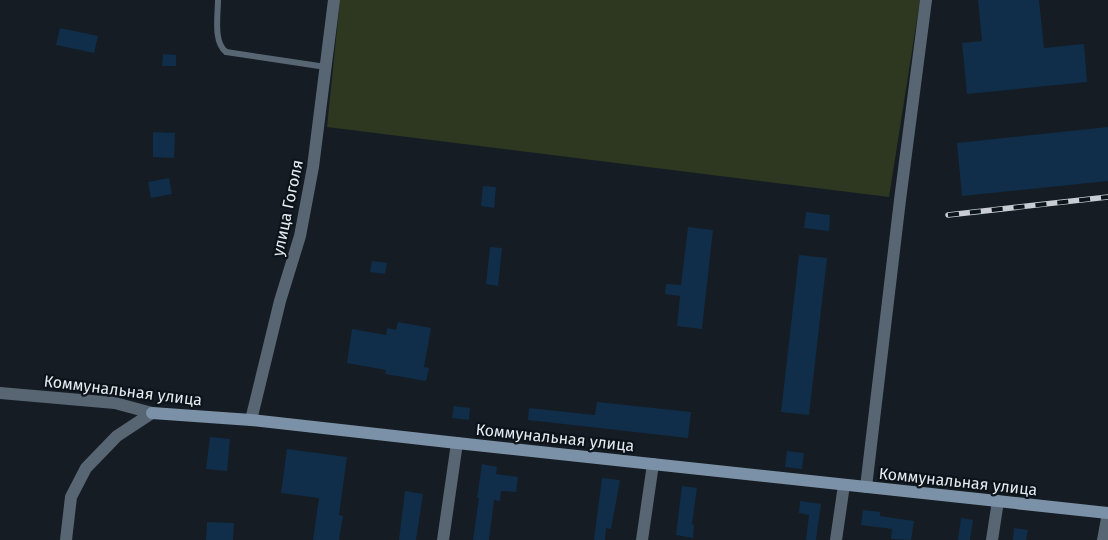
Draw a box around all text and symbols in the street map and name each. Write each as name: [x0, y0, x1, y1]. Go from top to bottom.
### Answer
street label: улица Гоголя: [268, 158, 307, 258]
street label: Коммунальная улица: [43, 371, 203, 410]
street label: Коммунальная улица: [475, 420, 635, 455]
street label: Коммунальная улица: [878, 464, 1038, 499]

